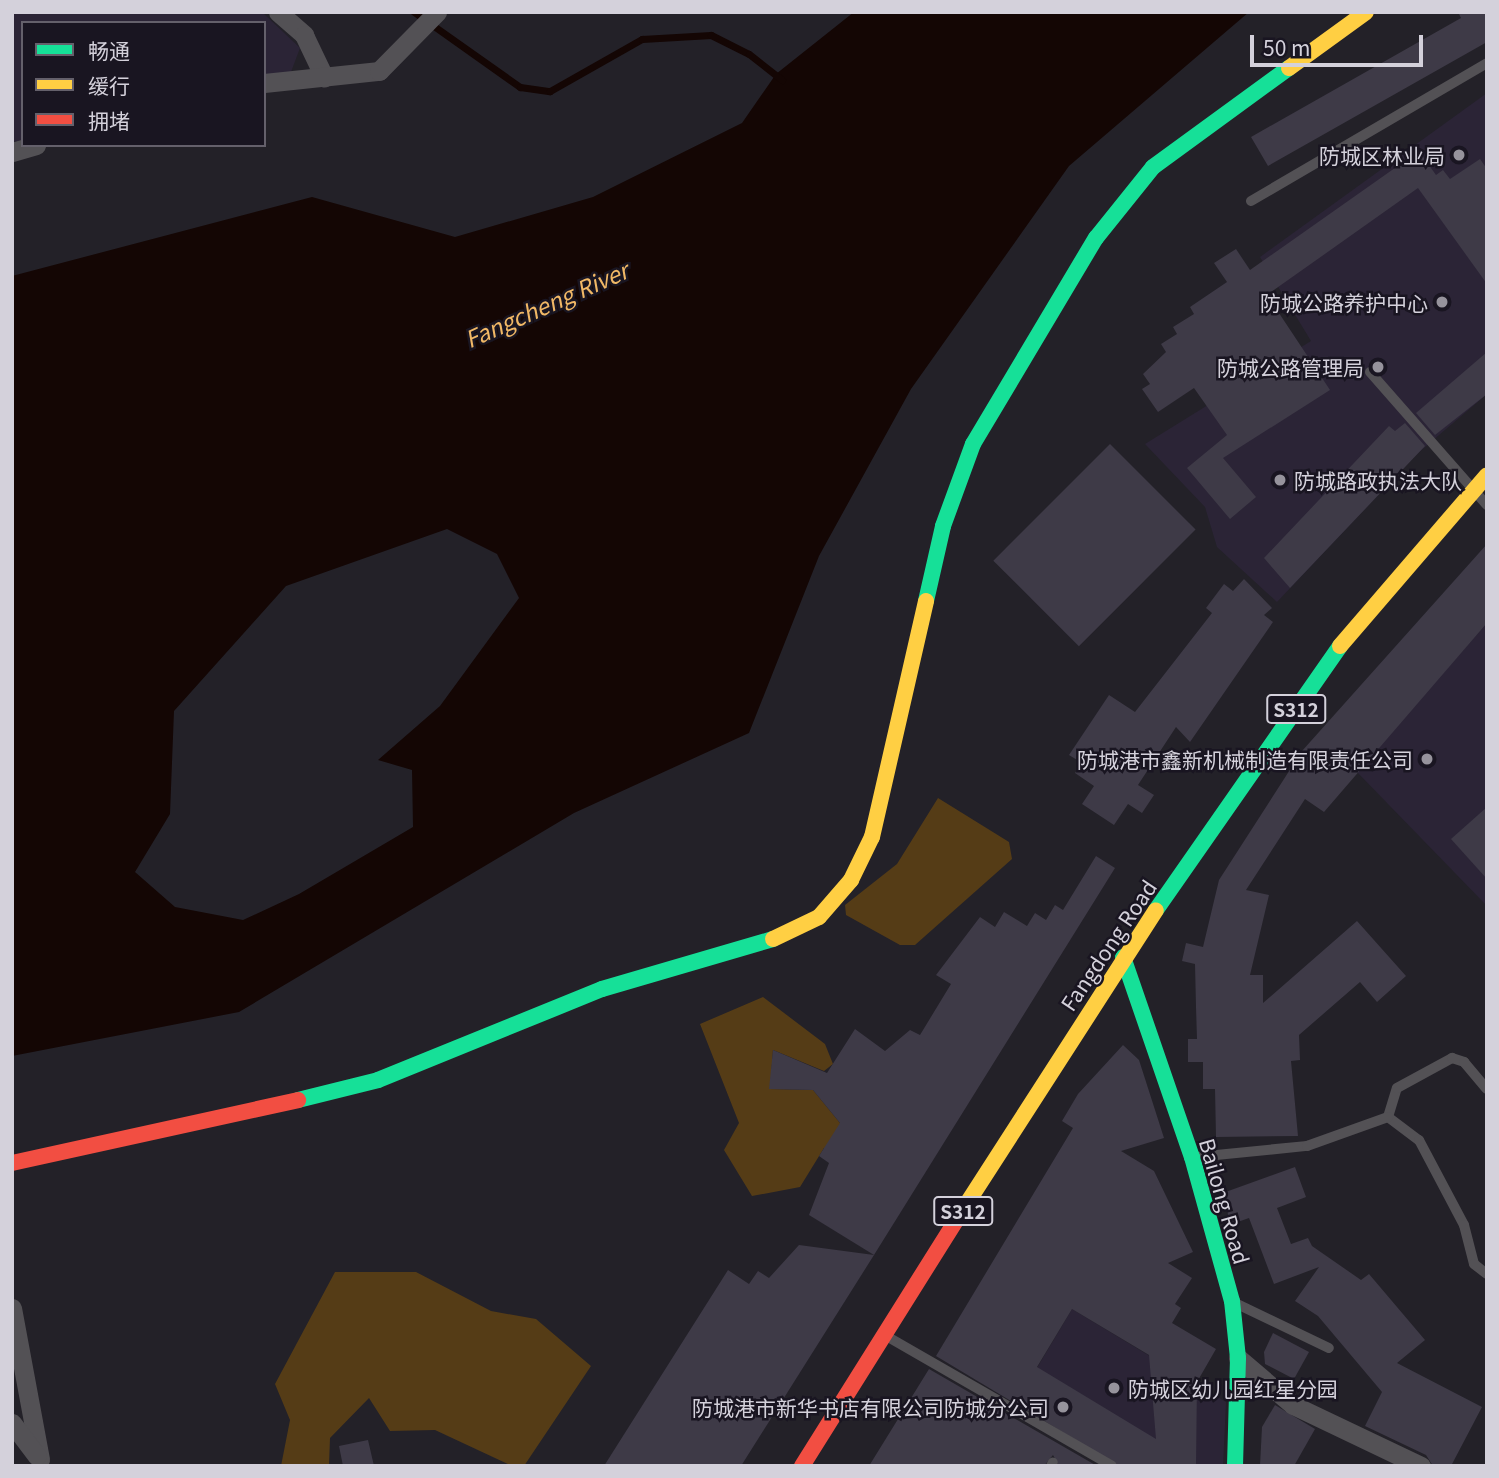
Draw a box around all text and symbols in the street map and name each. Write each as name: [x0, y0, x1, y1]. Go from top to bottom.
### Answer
legend: [21, 21, 266, 147]
scale bar: [1254, 21, 1427, 65]
text: 50 m: [1263, 32, 1310, 62]
text: 畅通: [88, 35, 130, 65]
text: 缓行: [88, 70, 130, 100]
text: 拥堵: [88, 105, 130, 135]
place label: 防城区林业局: [1319, 142, 1445, 168]
marker: 防城区林业局: [1451, 147, 1467, 163]
water label: Fangcheng River: [460, 256, 632, 352]
place label: 防城公路养护中心: [1260, 289, 1428, 315]
marker: 防城公路养护中心: [1434, 294, 1450, 310]
place label: 防城公路管理局: [1217, 354, 1364, 380]
marker: 防城公路管理局: [1370, 359, 1386, 375]
place label: 防城路政执法大队: [1294, 467, 1462, 493]
marker: 防城路政执法大队: [1272, 472, 1288, 488]
road number: S312: [1266, 694, 1326, 724]
place label: 防城港市鑫新机械制造有限责任公司: [1077, 746, 1413, 772]
marker: 防城港市鑫新机械制造有限责任公司: [1419, 751, 1435, 767]
street label: Fangdong Road: [1055, 875, 1161, 1015]
street label: Bailong Road: [1195, 1135, 1255, 1267]
road number: S312: [933, 1196, 993, 1226]
place label: 防城区幼儿园红星分园: [1128, 1375, 1338, 1401]
marker: 防城区幼儿园红星分园: [1106, 1380, 1122, 1396]
place label: 防城港市新华书店有限公司防城分公司: [692, 1394, 1049, 1420]
marker: 防城港市新华书店有限公司防城分公司: [1055, 1399, 1071, 1415]

